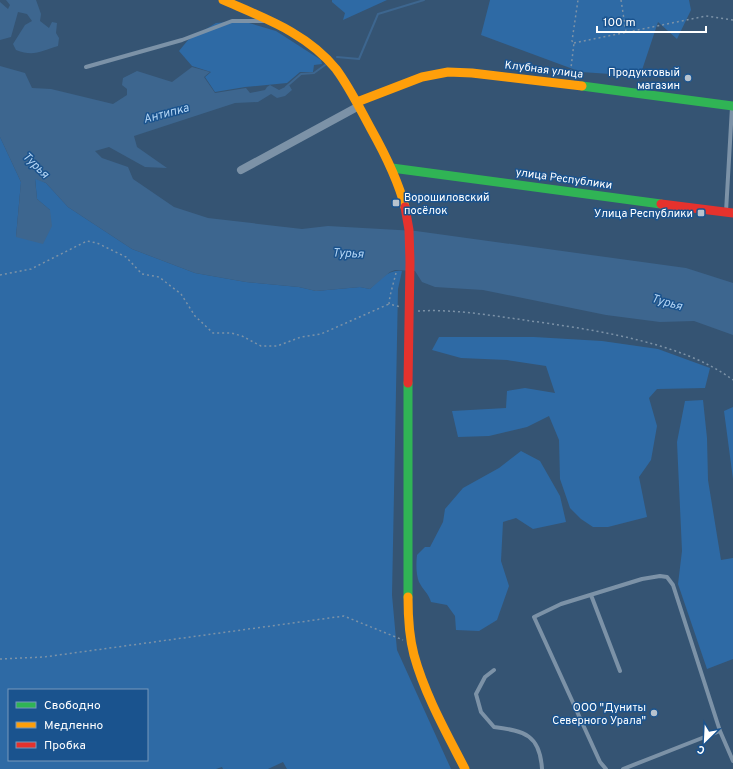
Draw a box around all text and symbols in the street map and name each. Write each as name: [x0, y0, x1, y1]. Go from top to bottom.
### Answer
scale bar: [597, 8, 706, 34]
text: 100 m: [603, 15, 636, 31]
street label: Клубная улица: [504, 58, 584, 82]
place label: Продуктовый магазин: [608, 66, 680, 93]
marker: Продуктовый магазин: [683, 73, 693, 83]
water label: Антипка: [142, 100, 192, 128]
water label: Турья: [18, 149, 53, 183]
street label: улица Республики: [515, 165, 613, 193]
place label: Ворошиловский посёлок: [404, 191, 490, 218]
marker: Ворошиловский посёлок: [391, 198, 401, 208]
place label: Улица Республики: [594, 207, 693, 221]
marker: Улица Республики: [696, 208, 706, 218]
water label: Турья: [332, 245, 365, 263]
water label: Турья: [649, 291, 685, 315]
legend: [8, 689, 148, 761]
text: Свободно: [44, 698, 101, 714]
place label: ООО "Дуниты Северного Урала": [552, 701, 646, 728]
marker: ООО "Дуниты Северного Урала": [649, 708, 659, 718]
text: Медленно: [44, 718, 104, 734]
north arrow: [685, 721, 725, 761]
text: Пробка: [44, 738, 86, 754]
text: С: [695, 741, 707, 757]

